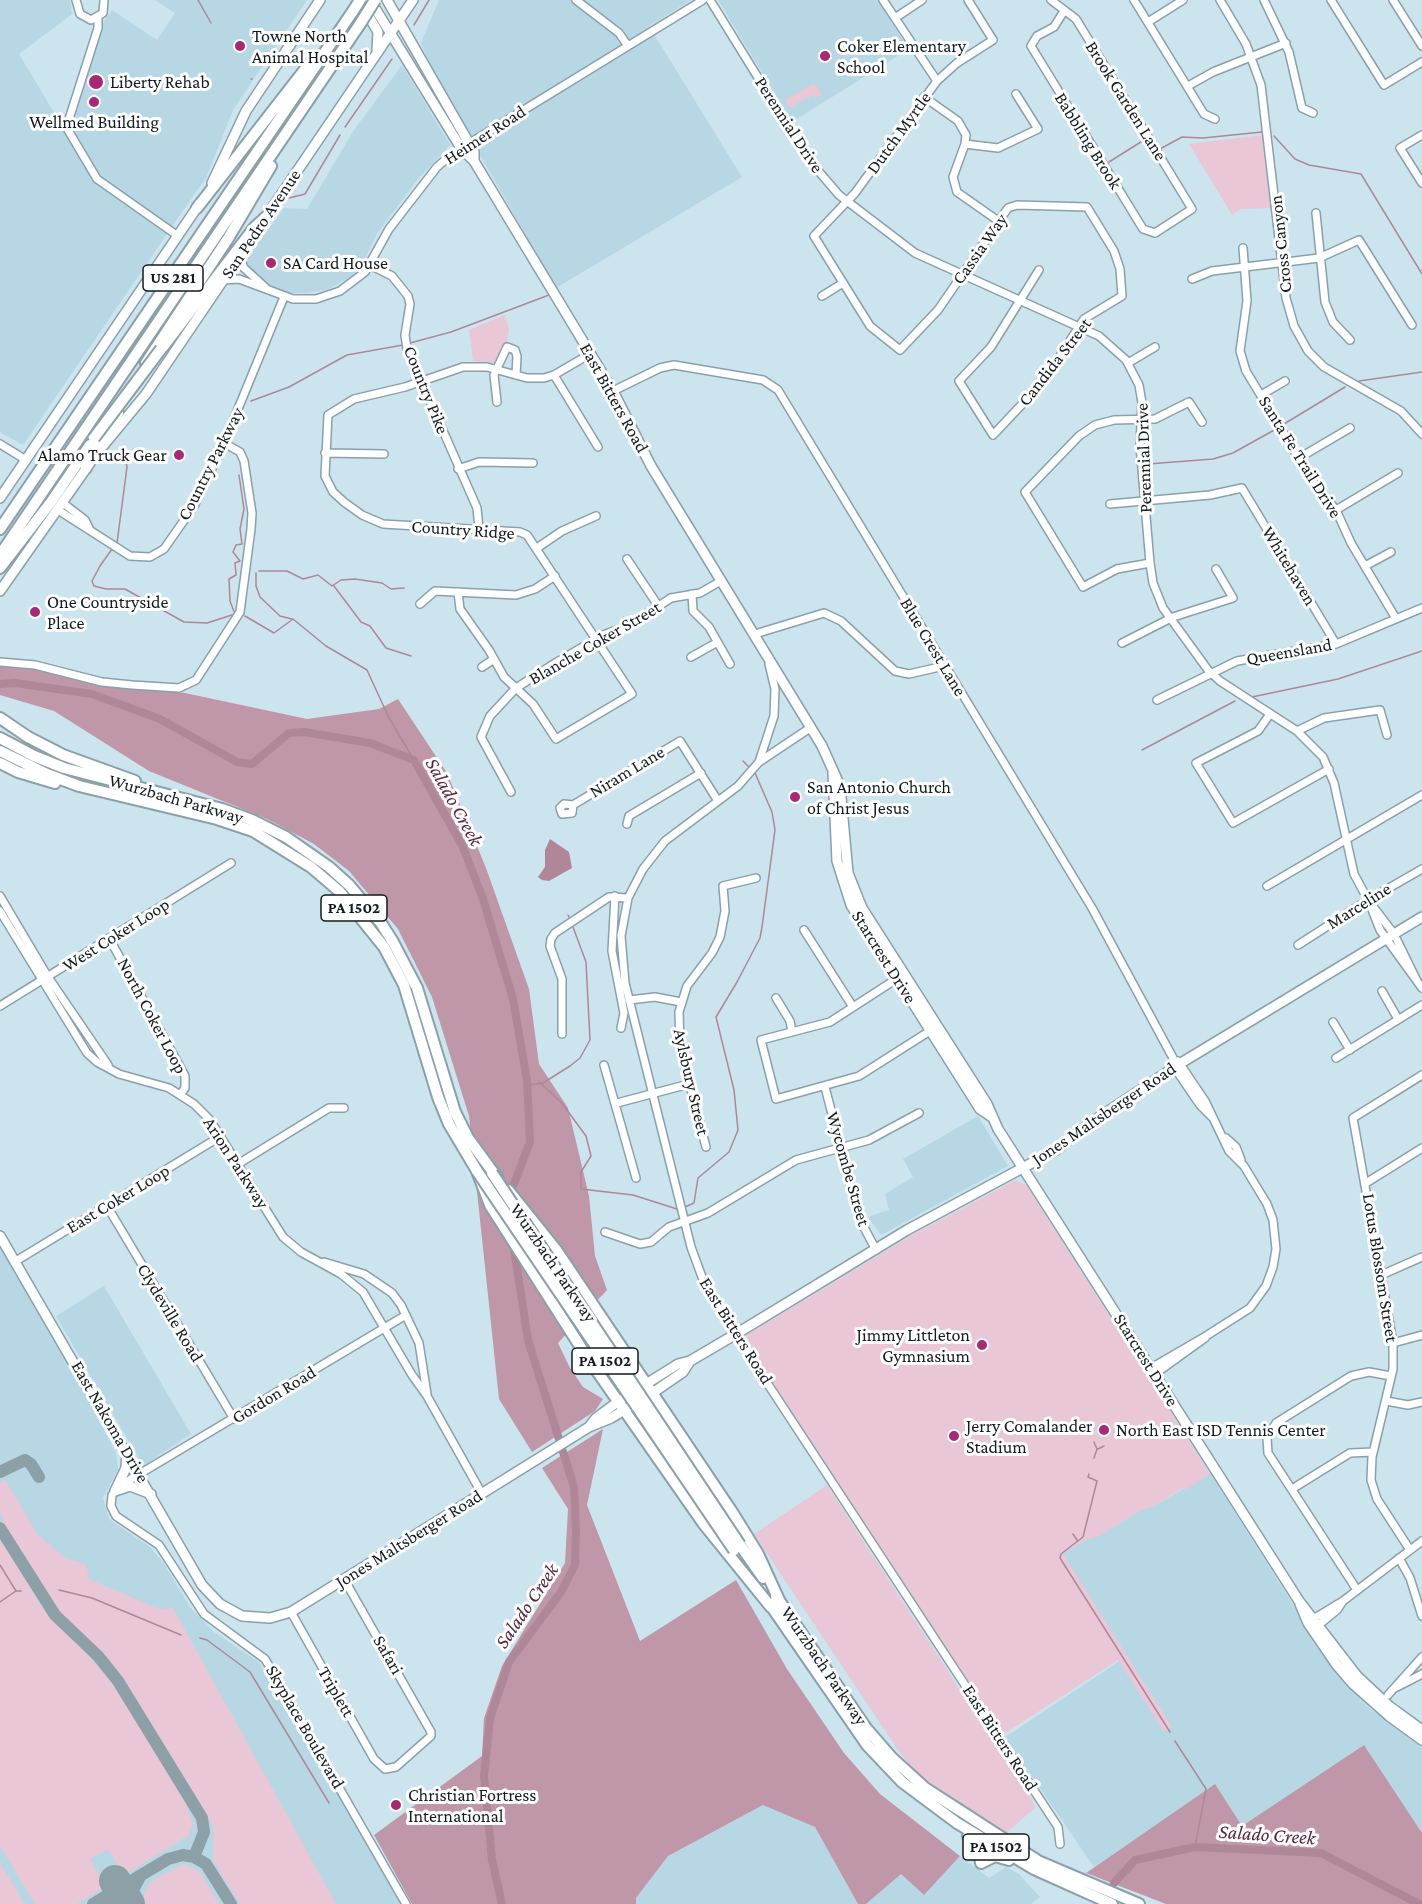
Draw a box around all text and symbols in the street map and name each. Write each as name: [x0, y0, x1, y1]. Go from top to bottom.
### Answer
place label: Towne North Animal Hospital: [252, 25, 368, 68]
place label: Coker Elementary School: [837, 35, 966, 78]
street label: Brook Garden Lane: [1081, 37, 1171, 165]
marker: Towne North Animal Hospital: [233, 39, 247, 53]
marker: Coker Elementary School: [818, 49, 832, 63]
place label: Liberty Rehab: [110, 71, 210, 93]
marker: Liberty Rehab: [87, 73, 105, 91]
street label: Perennial Drive: [750, 73, 828, 177]
street label: Dutch Myrtle: [862, 88, 936, 178]
street label: Babbling Brook: [1050, 89, 1126, 193]
marker: Wellmed Building: [87, 95, 101, 109]
street label: Heimer Road: [440, 101, 530, 169]
place label: Wellmed Building: [29, 111, 159, 133]
street label: San Pedro Avenue: [216, 165, 306, 283]
street label: Cross Canyon: [1265, 194, 1297, 294]
street label: Cassia Way: [948, 209, 1012, 289]
place label: SA Card House: [283, 252, 388, 274]
marker: SA Card House: [264, 256, 278, 270]
road number: US 281: [143, 265, 203, 291]
street label: Candida Street: [1014, 314, 1096, 410]
street label: East Bitters Road: [575, 339, 653, 457]
street label: Country Pike: [399, 343, 453, 437]
street label: Santa Fe Trail Drive: [1254, 392, 1346, 522]
street label: Perennial Drive: [1131, 403, 1157, 513]
street label: Country Parkway: [173, 404, 249, 524]
place label: Alamo Truck Gear: [38, 444, 167, 466]
marker: Alamo Truck Gear: [172, 448, 186, 462]
street label: Country Ridge: [411, 516, 515, 544]
street label: Whitehaven: [1257, 523, 1321, 609]
place label: One Countryside Place: [47, 591, 168, 634]
street label: Blue Crest Lane: [895, 594, 971, 700]
street label: Blanche Coker Street: [525, 596, 665, 690]
marker: One Countryside Place: [28, 605, 42, 619]
street label: Queensland: [1245, 634, 1333, 670]
street label: Niram Lane: [586, 741, 668, 803]
water label: Salado Creek: [420, 754, 488, 850]
street label: Wurzbach Parkway: [106, 769, 246, 829]
place label: San Antonio Church of Christ Jesus: [807, 776, 951, 818]
marker: San Antonio Church of Christ Jesus: [788, 790, 802, 804]
street label: Marceline: [1323, 878, 1395, 934]
street label: West Coker Loop: [59, 894, 173, 976]
road number: PA 1502: [321, 895, 387, 921]
street label: Starcrest Drive: [847, 907, 921, 1007]
street label: North Coker Loop: [112, 954, 192, 1078]
street label: Aylsbury Street: [668, 1027, 714, 1137]
street label: Jones Maltsberger Road: [1028, 1058, 1180, 1170]
street label: Wycombe Street: [821, 1109, 875, 1229]
street label: Arion Parkway: [198, 1113, 274, 1213]
street label: East Coker Loop: [63, 1160, 173, 1238]
street label: Lotus Blossom Street: [1358, 1192, 1402, 1344]
street label: Wurzbach Parkway: [505, 1199, 601, 1327]
street label: Clydeville Road: [132, 1260, 208, 1366]
street label: East Bitters Road: [695, 1274, 777, 1388]
street label: Starcrest Drive: [1109, 1310, 1183, 1410]
place label: Jimmy Littleton Gymnasium: [857, 1324, 970, 1366]
marker: Jimmy Littleton Gymnasium: [975, 1338, 989, 1352]
road number: PA 1502: [572, 1348, 638, 1374]
street label: East Nakoma Drive: [66, 1357, 154, 1487]
street label: Gordon Road: [228, 1361, 320, 1429]
place label: Jerry Comalander Stadium: [966, 1415, 1093, 1458]
place label: North East ISD Tennis Center: [1116, 1419, 1326, 1441]
marker: North East ISD Tennis Center: [1097, 1423, 1111, 1437]
marker: Jerry Comalander Stadium: [947, 1429, 961, 1443]
street label: Jones Maltsberger Road: [332, 1485, 486, 1593]
water label: Salado Creek: [490, 1559, 564, 1653]
street label: Wurzbach Parkway: [776, 1602, 872, 1730]
street label: Safari: [368, 1632, 408, 1678]
street label: Skyplace Boulevard: [261, 1661, 349, 1793]
street label: Triplett: [313, 1663, 359, 1721]
street label: East Bitters Road: [958, 1681, 1042, 1795]
place label: Christian Fortress International: [408, 1784, 536, 1826]
marker: Christian Fortress International: [389, 1798, 403, 1812]
water label: Salado Creek: [1218, 1820, 1316, 1850]
road number: PA 1502: [963, 1834, 1029, 1860]

